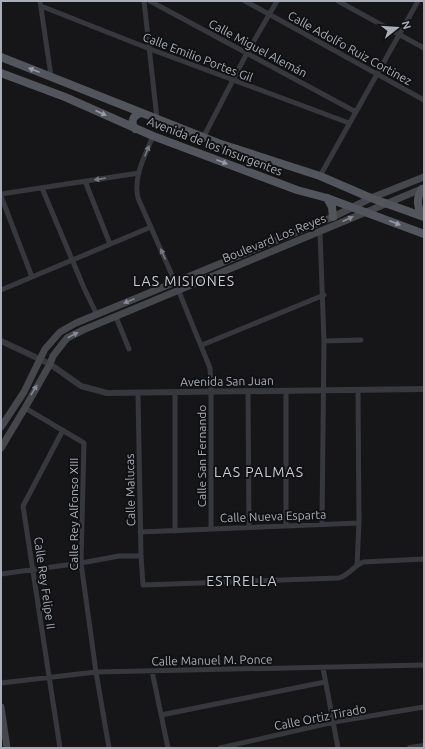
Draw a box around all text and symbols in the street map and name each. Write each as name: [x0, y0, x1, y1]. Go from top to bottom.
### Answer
street label: Calle Adolfo Ruiz Cortinez: [286, 8, 415, 88]
north arrow: [377, 8, 417, 48]
street label: Calle Miguel Alemán: [206, 16, 310, 80]
text: N: [400, 19, 414, 31]
street label: Calle Emilio Portes Gil: [141, 30, 255, 84]
one-way arrow: [28, 66, 40, 72]
one-way arrow: [95, 110, 107, 117]
street label: Avenida de los Insurgentes: [146, 114, 284, 178]
one-way arrow: [145, 145, 151, 157]
one-way arrow: [216, 159, 228, 165]
one-way arrow: [94, 176, 106, 182]
street label: Boulevard Los Reyes: [220, 211, 328, 265]
one-way arrow: [342, 216, 354, 223]
one-way arrow: [389, 220, 401, 226]
one-way arrow: [160, 248, 166, 260]
district label: LAS MISIONES: [133, 273, 235, 289]
one-way arrow: [123, 298, 134, 304]
one-way arrow: [68, 331, 79, 338]
street label: Avenida San Juan: [180, 374, 274, 388]
one-way arrow: [31, 384, 38, 396]
street label: Calle San Fernando: [195, 405, 208, 507]
street label: Calle Malucas: [123, 454, 137, 526]
street label: Calle Rey Alfonso XIII: [67, 458, 80, 570]
district label: LAS PALMAS: [214, 464, 304, 480]
street label: Calle Nueva Esparta: [220, 508, 326, 524]
street label: Calle Rey Felipe II: [32, 536, 58, 630]
district label: ESTRELLA: [206, 573, 278, 589]
street label: Calle Manuel M. Ponce: [151, 652, 273, 668]
street label: Calle Ortiz Tirado: [273, 702, 367, 732]

